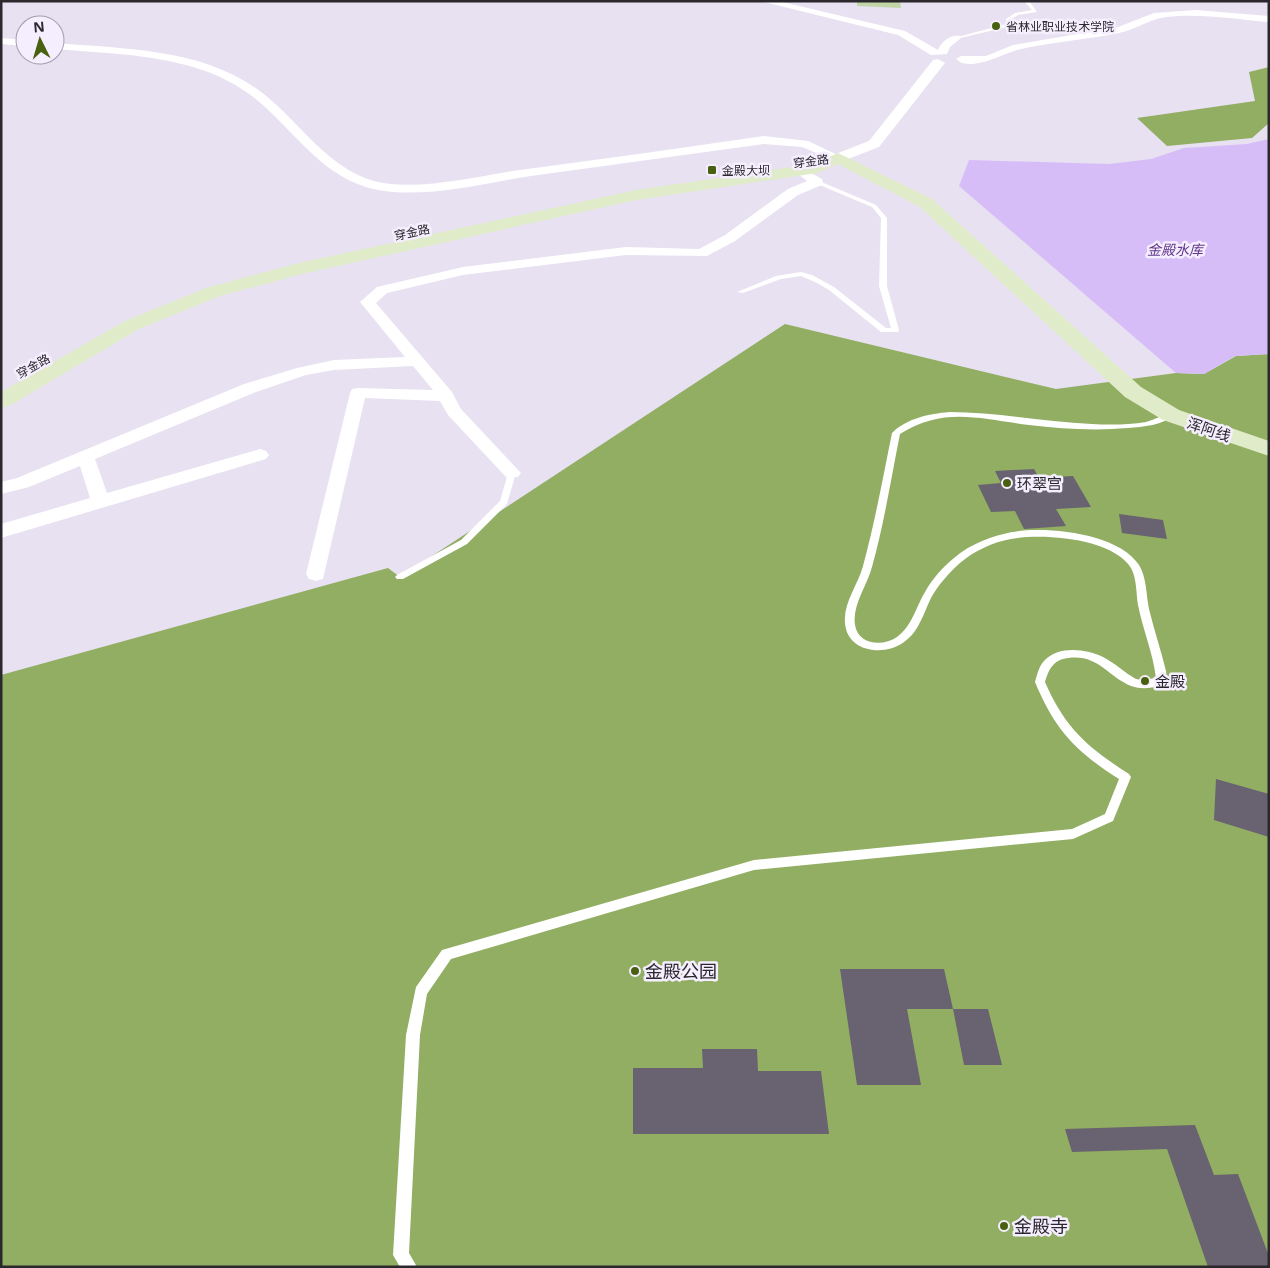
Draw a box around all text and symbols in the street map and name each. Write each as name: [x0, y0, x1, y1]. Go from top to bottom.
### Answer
north arrow: [15, 15, 65, 65]
text: N: [32, 17, 45, 37]
place label: 省林业职业技术学院: [1006, 18, 1114, 35]
marker: 省林业职业技术学院: [990, 20, 1002, 32]
street label: 穿金路: [792, 150, 830, 172]
place label: 金殿大坝: [722, 162, 770, 179]
marker: 金殿大坝: [706, 164, 718, 176]
street label: 穿金路: [393, 220, 431, 244]
water label: 金殿水库: [1147, 240, 1205, 259]
street label: 穿金路: [13, 350, 53, 382]
street label: 浑阿线: [1184, 412, 1234, 446]
place label: 环翠宫: [1017, 473, 1062, 493]
marker: 环翠宫: [1001, 477, 1013, 489]
place label: 金殿: [1155, 671, 1185, 691]
marker: 金殿: [1139, 675, 1151, 687]
place label: 金殿公园: [645, 959, 717, 983]
marker: 金殿公园: [629, 965, 641, 977]
place label: 金殿寺: [1014, 1214, 1068, 1238]
marker: 金殿寺: [998, 1220, 1010, 1232]

